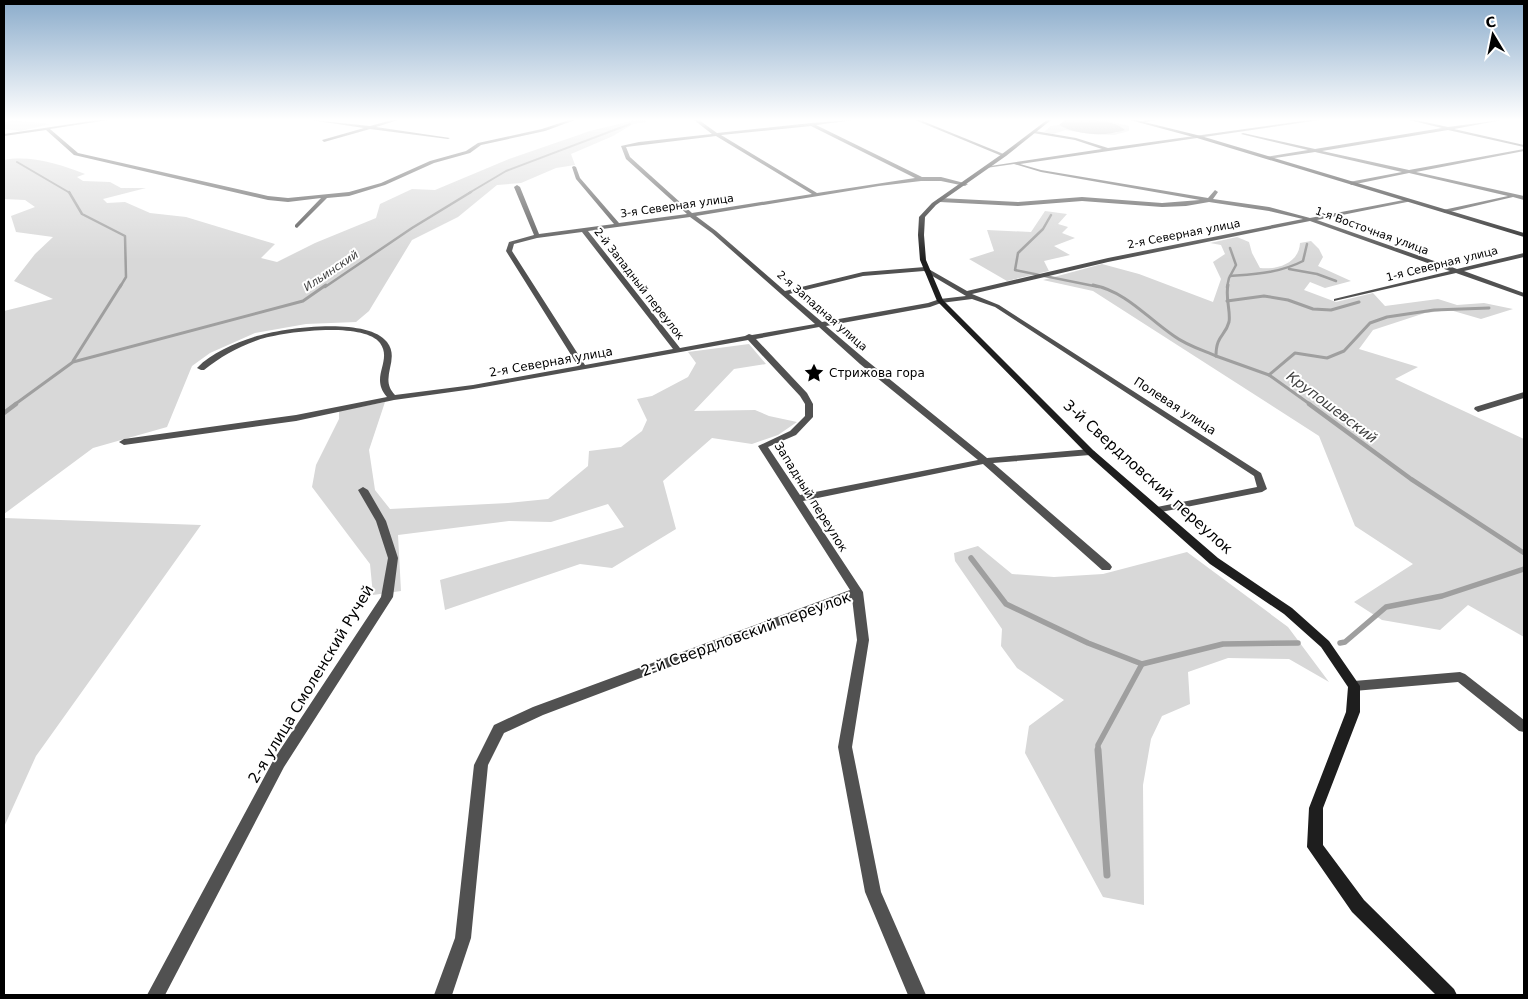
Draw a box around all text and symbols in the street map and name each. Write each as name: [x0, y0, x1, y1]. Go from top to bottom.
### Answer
north arrow: [1468, 10, 1518, 60]
text: С: [1484, 13, 1497, 31]
street label: 3-я Северная улица: [619, 192, 735, 220]
street label: 1-я Восточная улица: [1313, 204, 1431, 258]
street label: 2-я Северная улица: [1126, 217, 1242, 251]
street label: 2-й Западный переулок: [591, 226, 687, 343]
street label: 1-я Северная улица: [1385, 244, 1499, 284]
water label: Ильинский: [301, 248, 361, 294]
street label: 2-я Западная улица: [774, 268, 870, 354]
street label: 2-я Северная улица: [488, 344, 614, 380]
place icon: Стрижова гора: [803, 362, 825, 384]
place label: Стрижова гора: [829, 366, 925, 380]
water label: Крупошевский: [1284, 368, 1380, 446]
street label: Полевая улица: [1131, 374, 1219, 438]
street label: 3-й Свердловский переулок: [1060, 396, 1236, 558]
street label: Западный переулок: [771, 439, 851, 555]
street label: 2-я улица Смоленский Ручей: [245, 582, 377, 786]
street label: 2-й Свердловский переулок: [639, 588, 853, 680]

